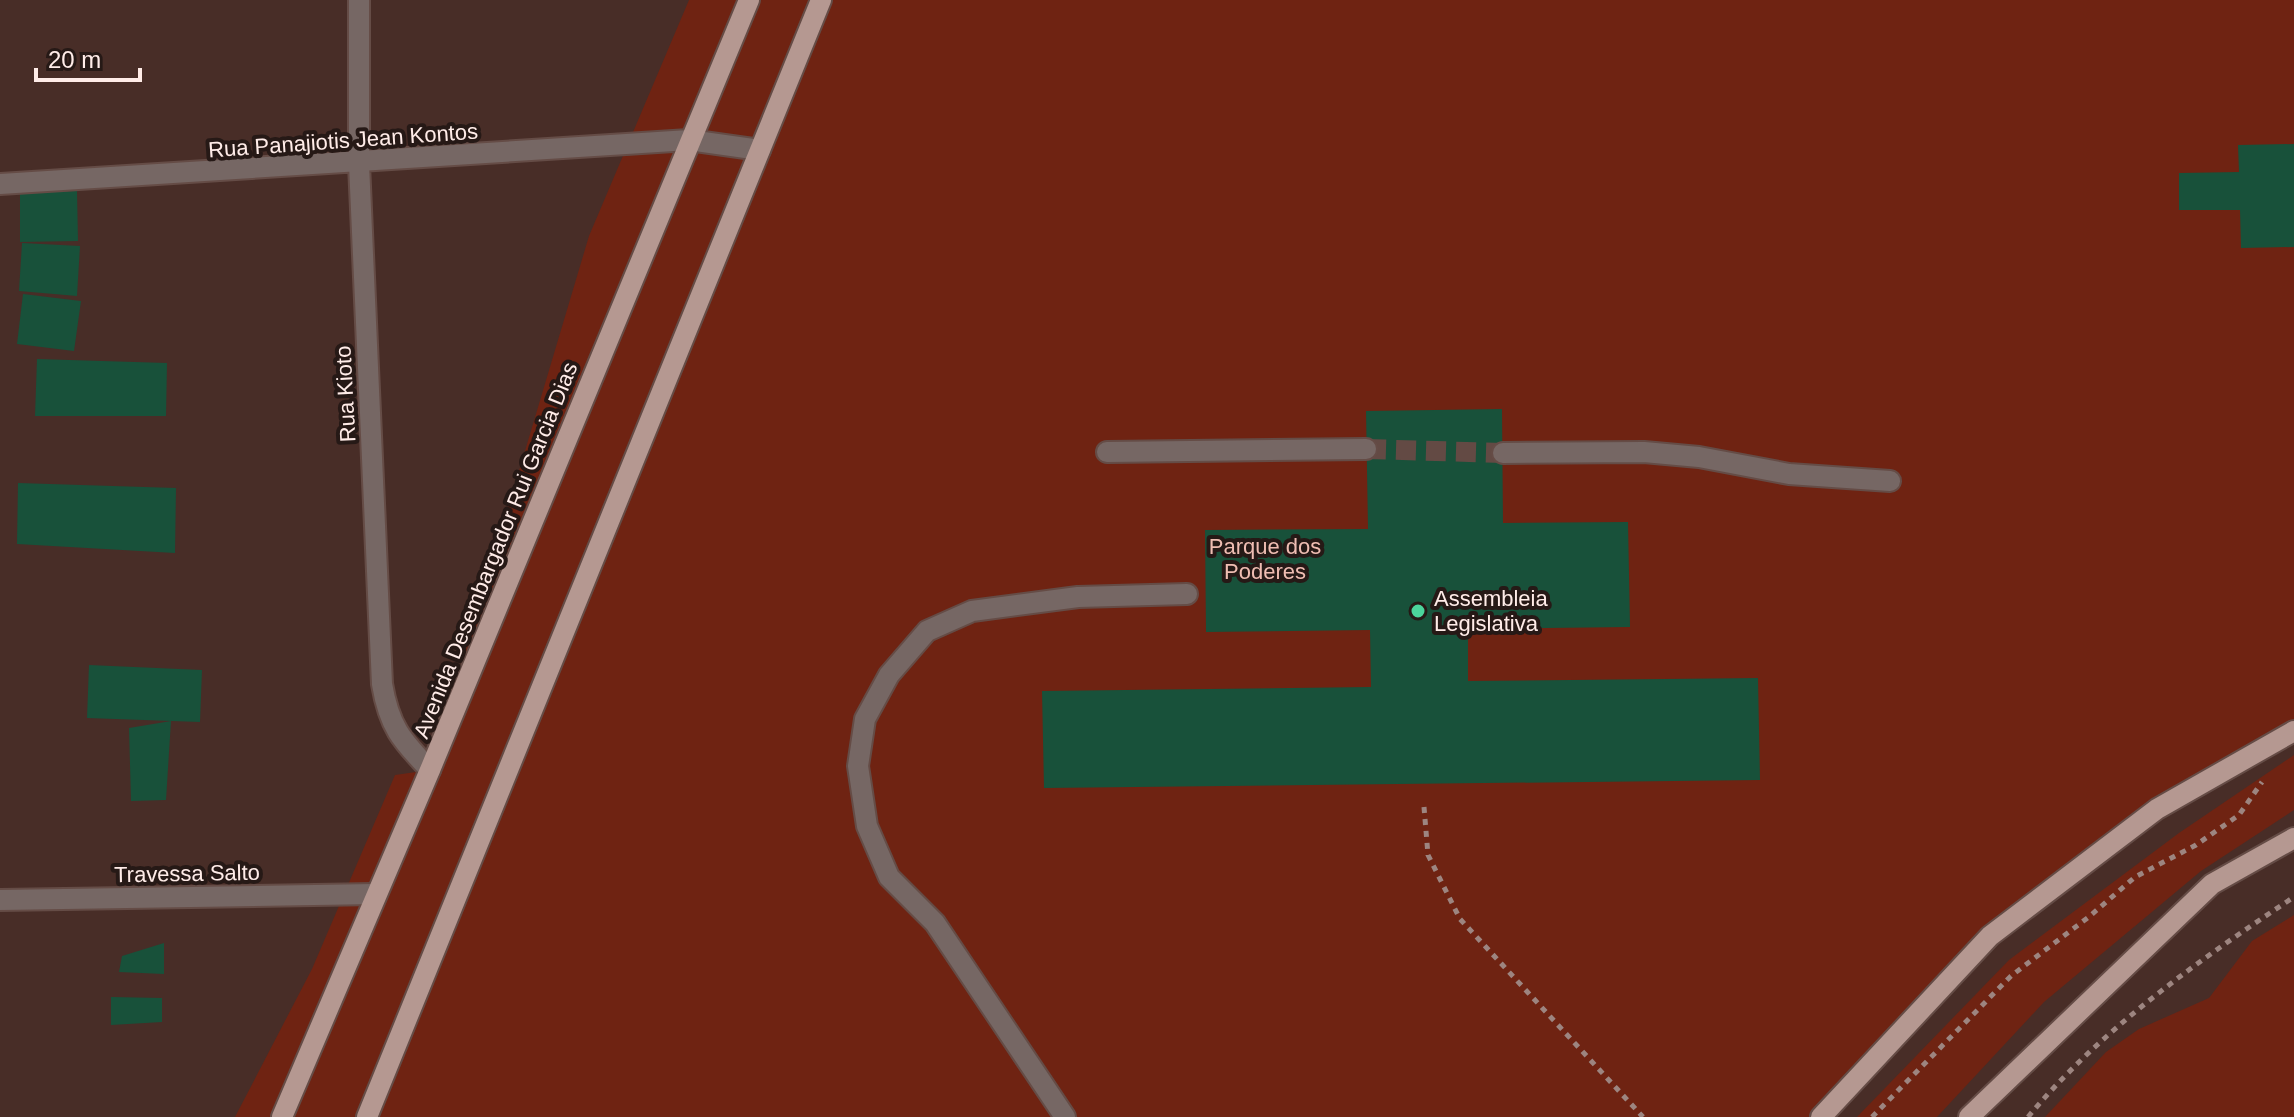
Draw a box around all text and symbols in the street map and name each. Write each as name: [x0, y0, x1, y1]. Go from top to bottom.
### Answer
scale bar: [36, 32, 140, 82]
text: 20 m: [48, 46, 101, 73]
street label: Rua Panajiotis Jean Kontos: [207, 119, 479, 162]
street label: Rua Kioto: [330, 345, 361, 443]
street label: Avenida Desembargador Rui Garcia Dias: [408, 359, 583, 742]
park label: Parque dos Poderes: [1209, 534, 1321, 584]
place label: Assembleia Legislativa: [1434, 586, 1548, 636]
marker: Assembleia Legislativa: [1409, 602, 1427, 620]
street label: Travessa Salto: [114, 860, 260, 887]

